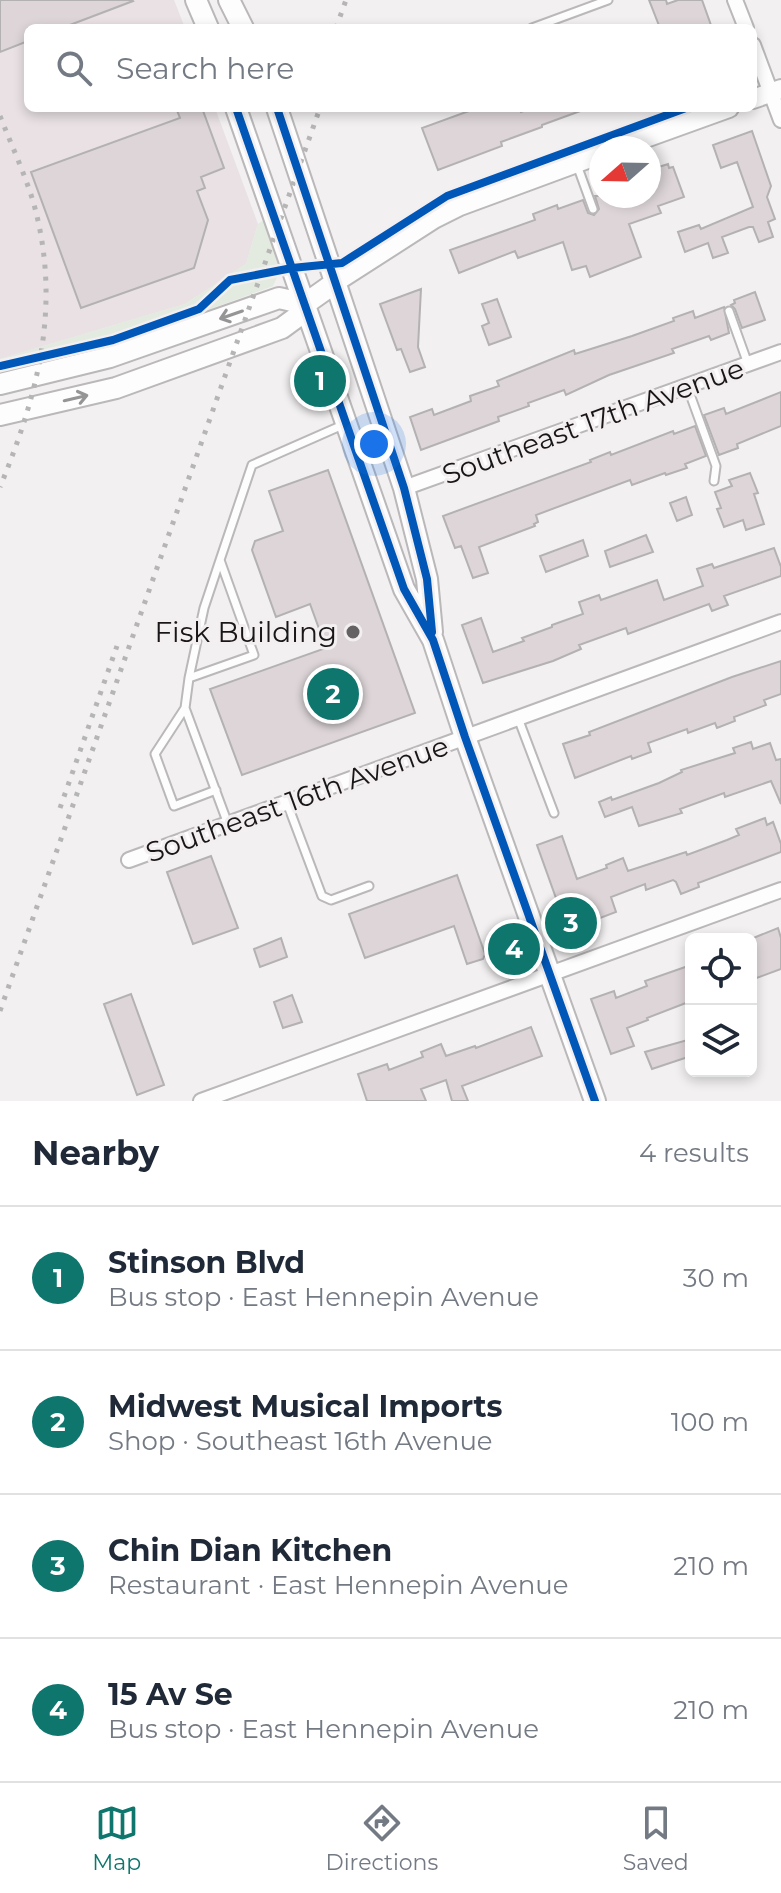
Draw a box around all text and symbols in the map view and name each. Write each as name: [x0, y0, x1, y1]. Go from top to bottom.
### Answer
search box: [24, 24, 757, 112]
icon: search: [52, 46, 96, 90]
text: Search here: [116, 50, 294, 87]
north arrow: [589, 136, 661, 208]
one-way arrow: [218, 308, 243, 323]
pin: 1: [294, 351, 346, 411]
street label: Southeast 17th Avenue: [437, 351, 749, 491]
one-way arrow: [63, 389, 88, 404]
your location: [354, 424, 394, 464]
place label: Fisk Building: [154, 615, 337, 649]
marker: Fisk Building: [344, 623, 362, 641]
pin: 2: [307, 664, 359, 724]
street label: Southeast 16th Avenue: [141, 728, 453, 870]
pin: 3: [545, 893, 597, 953]
pin: 4: [488, 919, 540, 979]
map controls: [685, 933, 757, 1077]
button: locate: [685, 933, 757, 1005]
button: layers: [685, 1005, 757, 1077]
text: Nearby: [32, 1132, 159, 1174]
text: 4 results: [639, 1137, 749, 1169]
text: Stinson Blvd: [108, 1244, 305, 1281]
text: 1: [53, 1262, 63, 1294]
text: 30 m: [683, 1262, 749, 1294]
text: Bus stop · East Hennepin Avenue: [108, 1281, 539, 1313]
text: Midwest Musical Imports: [108, 1388, 503, 1425]
text: 2: [50, 1406, 66, 1438]
text: 100 m: [671, 1406, 749, 1438]
text: Shop · Southeast 16th Avenue: [108, 1425, 493, 1457]
text: Chin Dian Kitchen: [108, 1532, 392, 1569]
text: 3: [50, 1550, 66, 1582]
text: 210 m: [673, 1550, 749, 1582]
text: Restaurant · East Hennepin Avenue: [108, 1569, 568, 1601]
text: 15 Av Se: [108, 1676, 233, 1713]
text: 4: [49, 1694, 67, 1726]
text: 210 m: [673, 1694, 749, 1726]
text: Bus stop · East Hennepin Avenue: [108, 1713, 539, 1745]
tab: Map: [92, 1801, 141, 1876]
tab: Directions: [326, 1801, 438, 1876]
tab: Saved: [623, 1801, 689, 1876]

